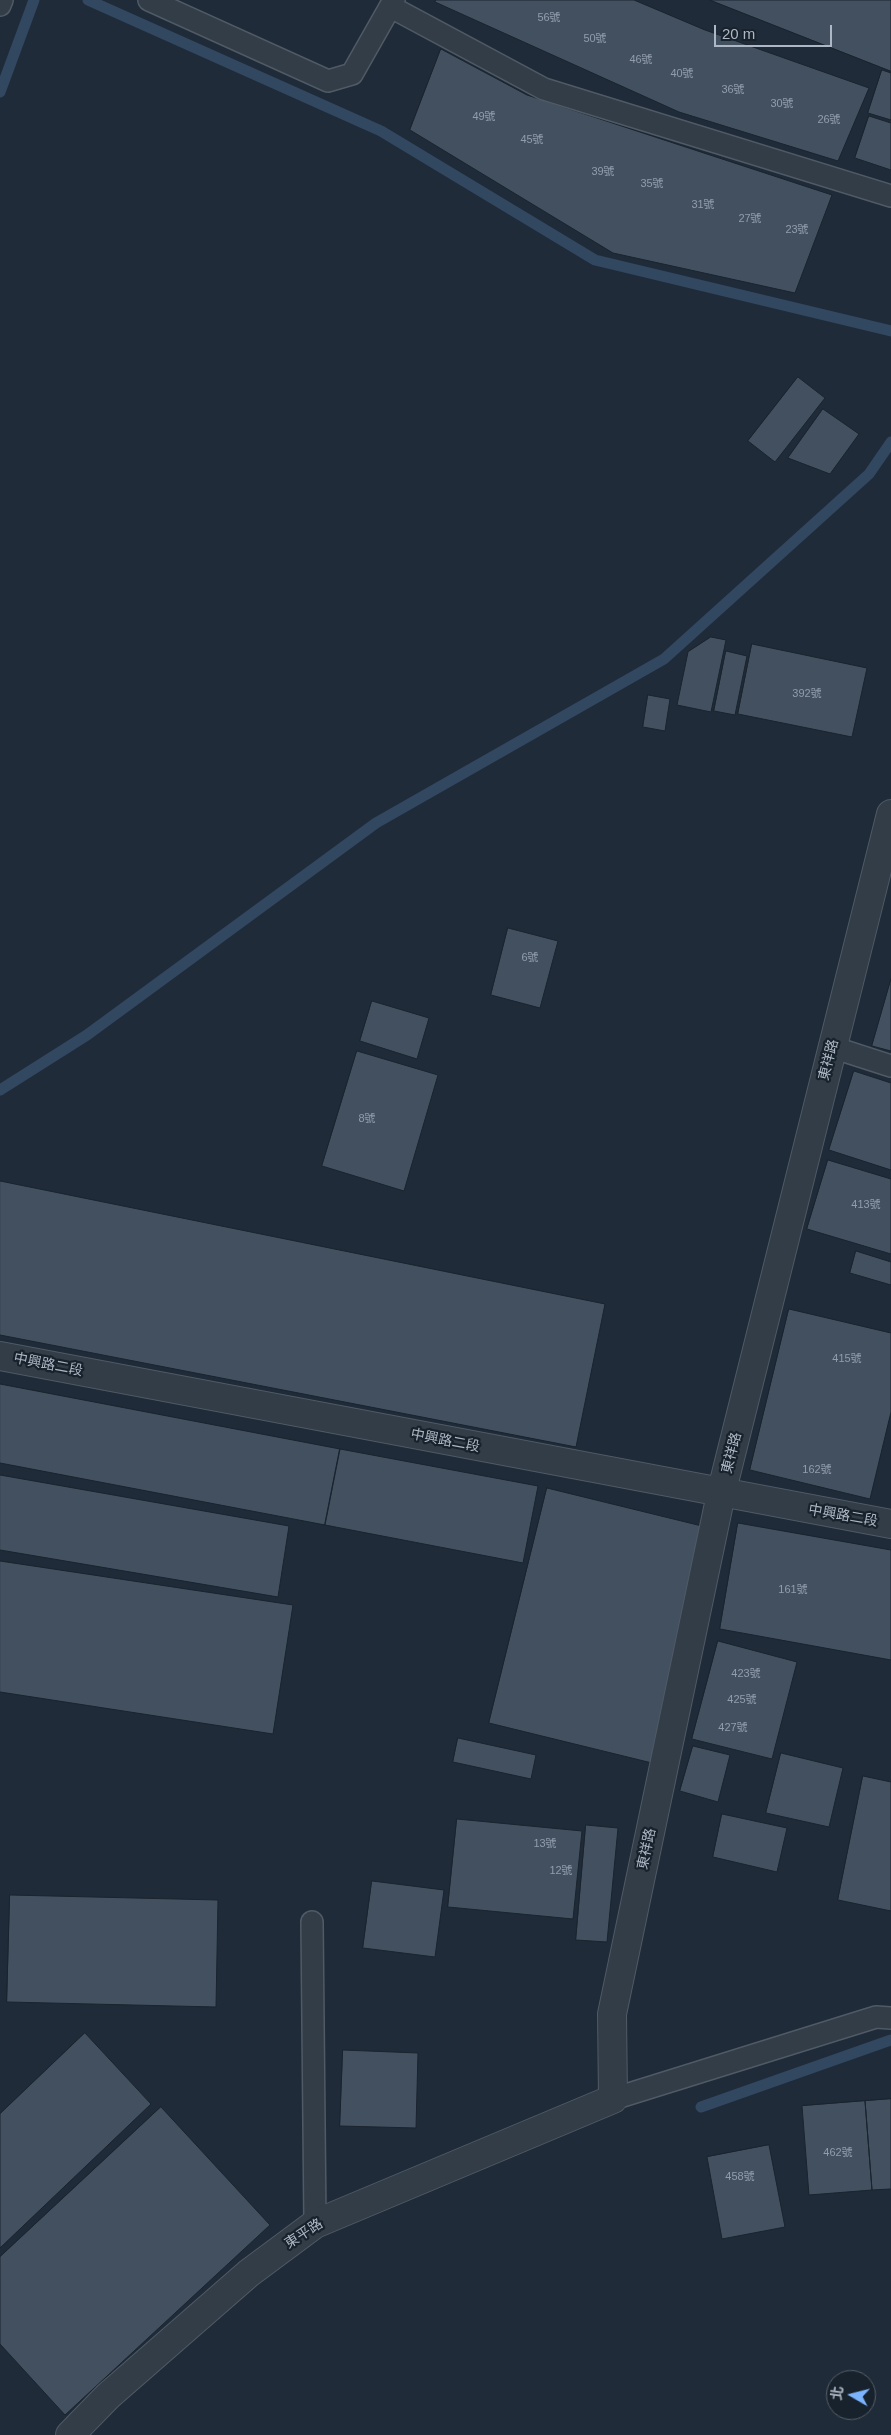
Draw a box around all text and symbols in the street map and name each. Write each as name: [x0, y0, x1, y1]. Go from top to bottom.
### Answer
house number: 56號: [537, 11, 561, 25]
scale bar: [716, 15, 834, 47]
text: 20 m: [722, 25, 755, 42]
house number: 50號: [583, 32, 607, 46]
house number: 46號: [629, 53, 653, 67]
house number: 40號: [670, 67, 694, 81]
house number: 36號: [721, 83, 745, 97]
house number: 30號: [770, 97, 794, 111]
house number: 49號: [472, 110, 496, 124]
house number: 26號: [817, 113, 841, 127]
house number: 45號: [520, 133, 544, 147]
house number: 39號: [591, 165, 615, 179]
house number: 35號: [640, 177, 664, 191]
house number: 31號: [691, 198, 715, 212]
house number: 27號: [738, 212, 762, 226]
house number: 23號: [785, 223, 809, 237]
house number: 392號: [792, 687, 822, 701]
house number: 6號: [521, 951, 539, 965]
street label: 東祥路: [816, 1038, 842, 1082]
house number: 8號: [358, 1112, 376, 1126]
house number: 413號: [851, 1198, 881, 1212]
street label: 中興路二段: [12, 1350, 84, 1380]
house number: 415號: [832, 1352, 862, 1366]
street label: 中興路二段: [409, 1426, 481, 1456]
street label: 東祥路: [719, 1431, 745, 1475]
house number: 162號: [802, 1463, 832, 1477]
street label: 中興路二段: [807, 1502, 879, 1530]
house number: 161號: [778, 1583, 808, 1597]
house number: 423號: [731, 1667, 761, 1681]
house number: 425號: [727, 1693, 757, 1707]
house number: 427號: [718, 1721, 748, 1735]
street label: 東祥路: [634, 1827, 660, 1871]
house number: 13號: [533, 1837, 557, 1851]
house number: 12號: [549, 1864, 573, 1878]
house number: 462號: [823, 2146, 853, 2160]
house number: 458號: [725, 2170, 755, 2184]
street label: 東平路: [282, 2216, 326, 2252]
north arrow: [826, 2370, 876, 2420]
text: 北: [828, 2385, 846, 2401]

